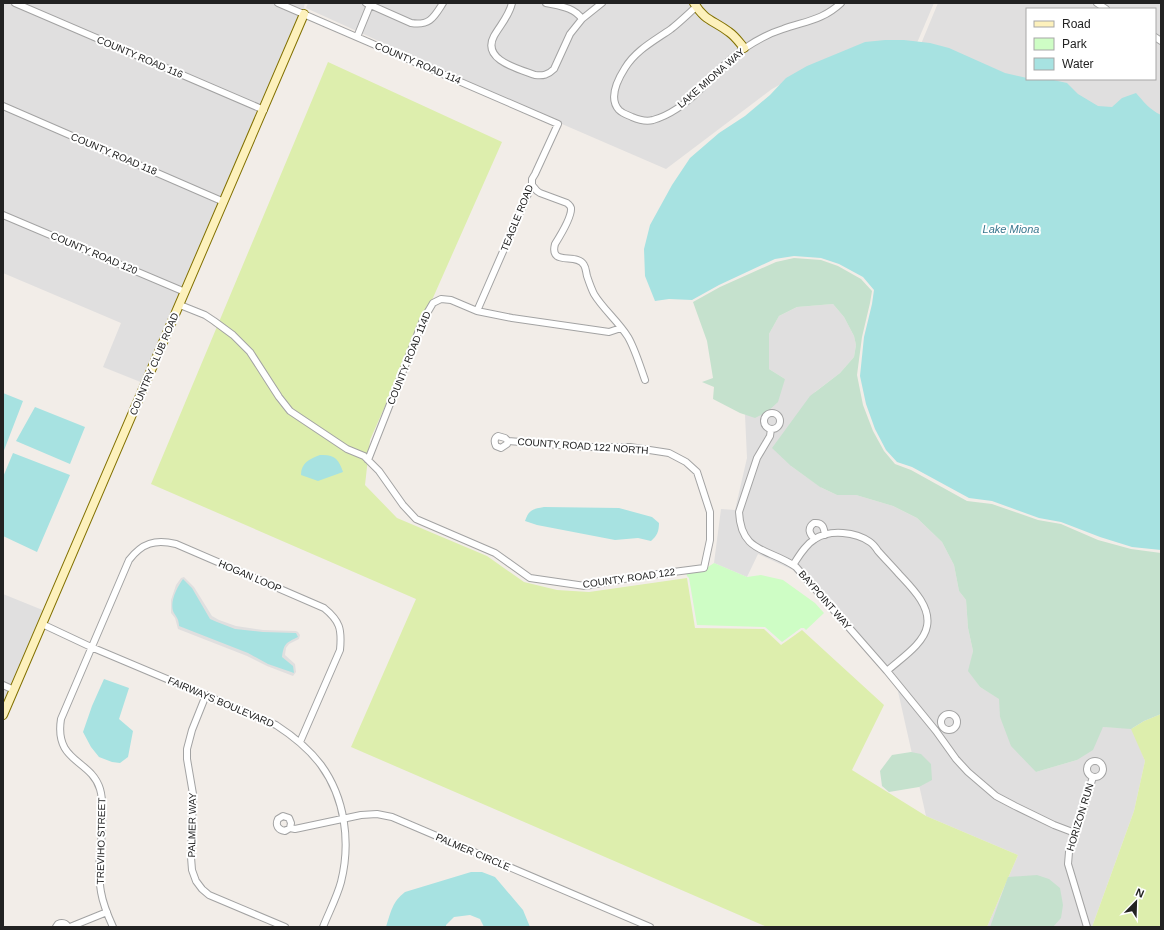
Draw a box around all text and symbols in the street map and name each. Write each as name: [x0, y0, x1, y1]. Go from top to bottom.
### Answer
legend: [1026, 8, 1156, 80]
text: Road: [1062, 17, 1091, 31]
street label: COUNTY ROAD 116: [95, 34, 185, 80]
text: Park: [1062, 37, 1088, 51]
street label: COUNTY ROAD 114: [373, 40, 463, 86]
street label: LAKE MIONA WAY: [675, 46, 747, 110]
text: Water: [1062, 57, 1094, 71]
street label: COUNTY ROAD 118: [69, 131, 159, 177]
street label: TEAGLE ROAD: [499, 183, 535, 253]
water label: Lake Miona: [983, 223, 1039, 235]
street label: COUNTY ROAD 120: [49, 230, 139, 276]
street label: COUNTY ROAD 114D: [385, 310, 433, 406]
street label: COUNTRY CLUB ROAD: [127, 311, 181, 417]
street label: COUNTY ROAD 122 NORTH: [517, 436, 649, 456]
street label: HOGAN LOOP: [217, 558, 283, 594]
street label: COUNTY ROAD 122: [582, 566, 676, 590]
street label: BAYPOINT WAY: [797, 568, 854, 632]
street label: FAIRWAYS BOULEVARD: [166, 675, 276, 729]
street label: HORIZON RUN: [1064, 782, 1096, 852]
street label: PALMER WAY: [186, 792, 198, 858]
street label: TREVIHO STREET: [95, 798, 107, 884]
street label: PALMER CIRCLE: [434, 831, 512, 873]
north arrow: [1116, 882, 1156, 922]
text: N: [1134, 886, 1146, 900]

